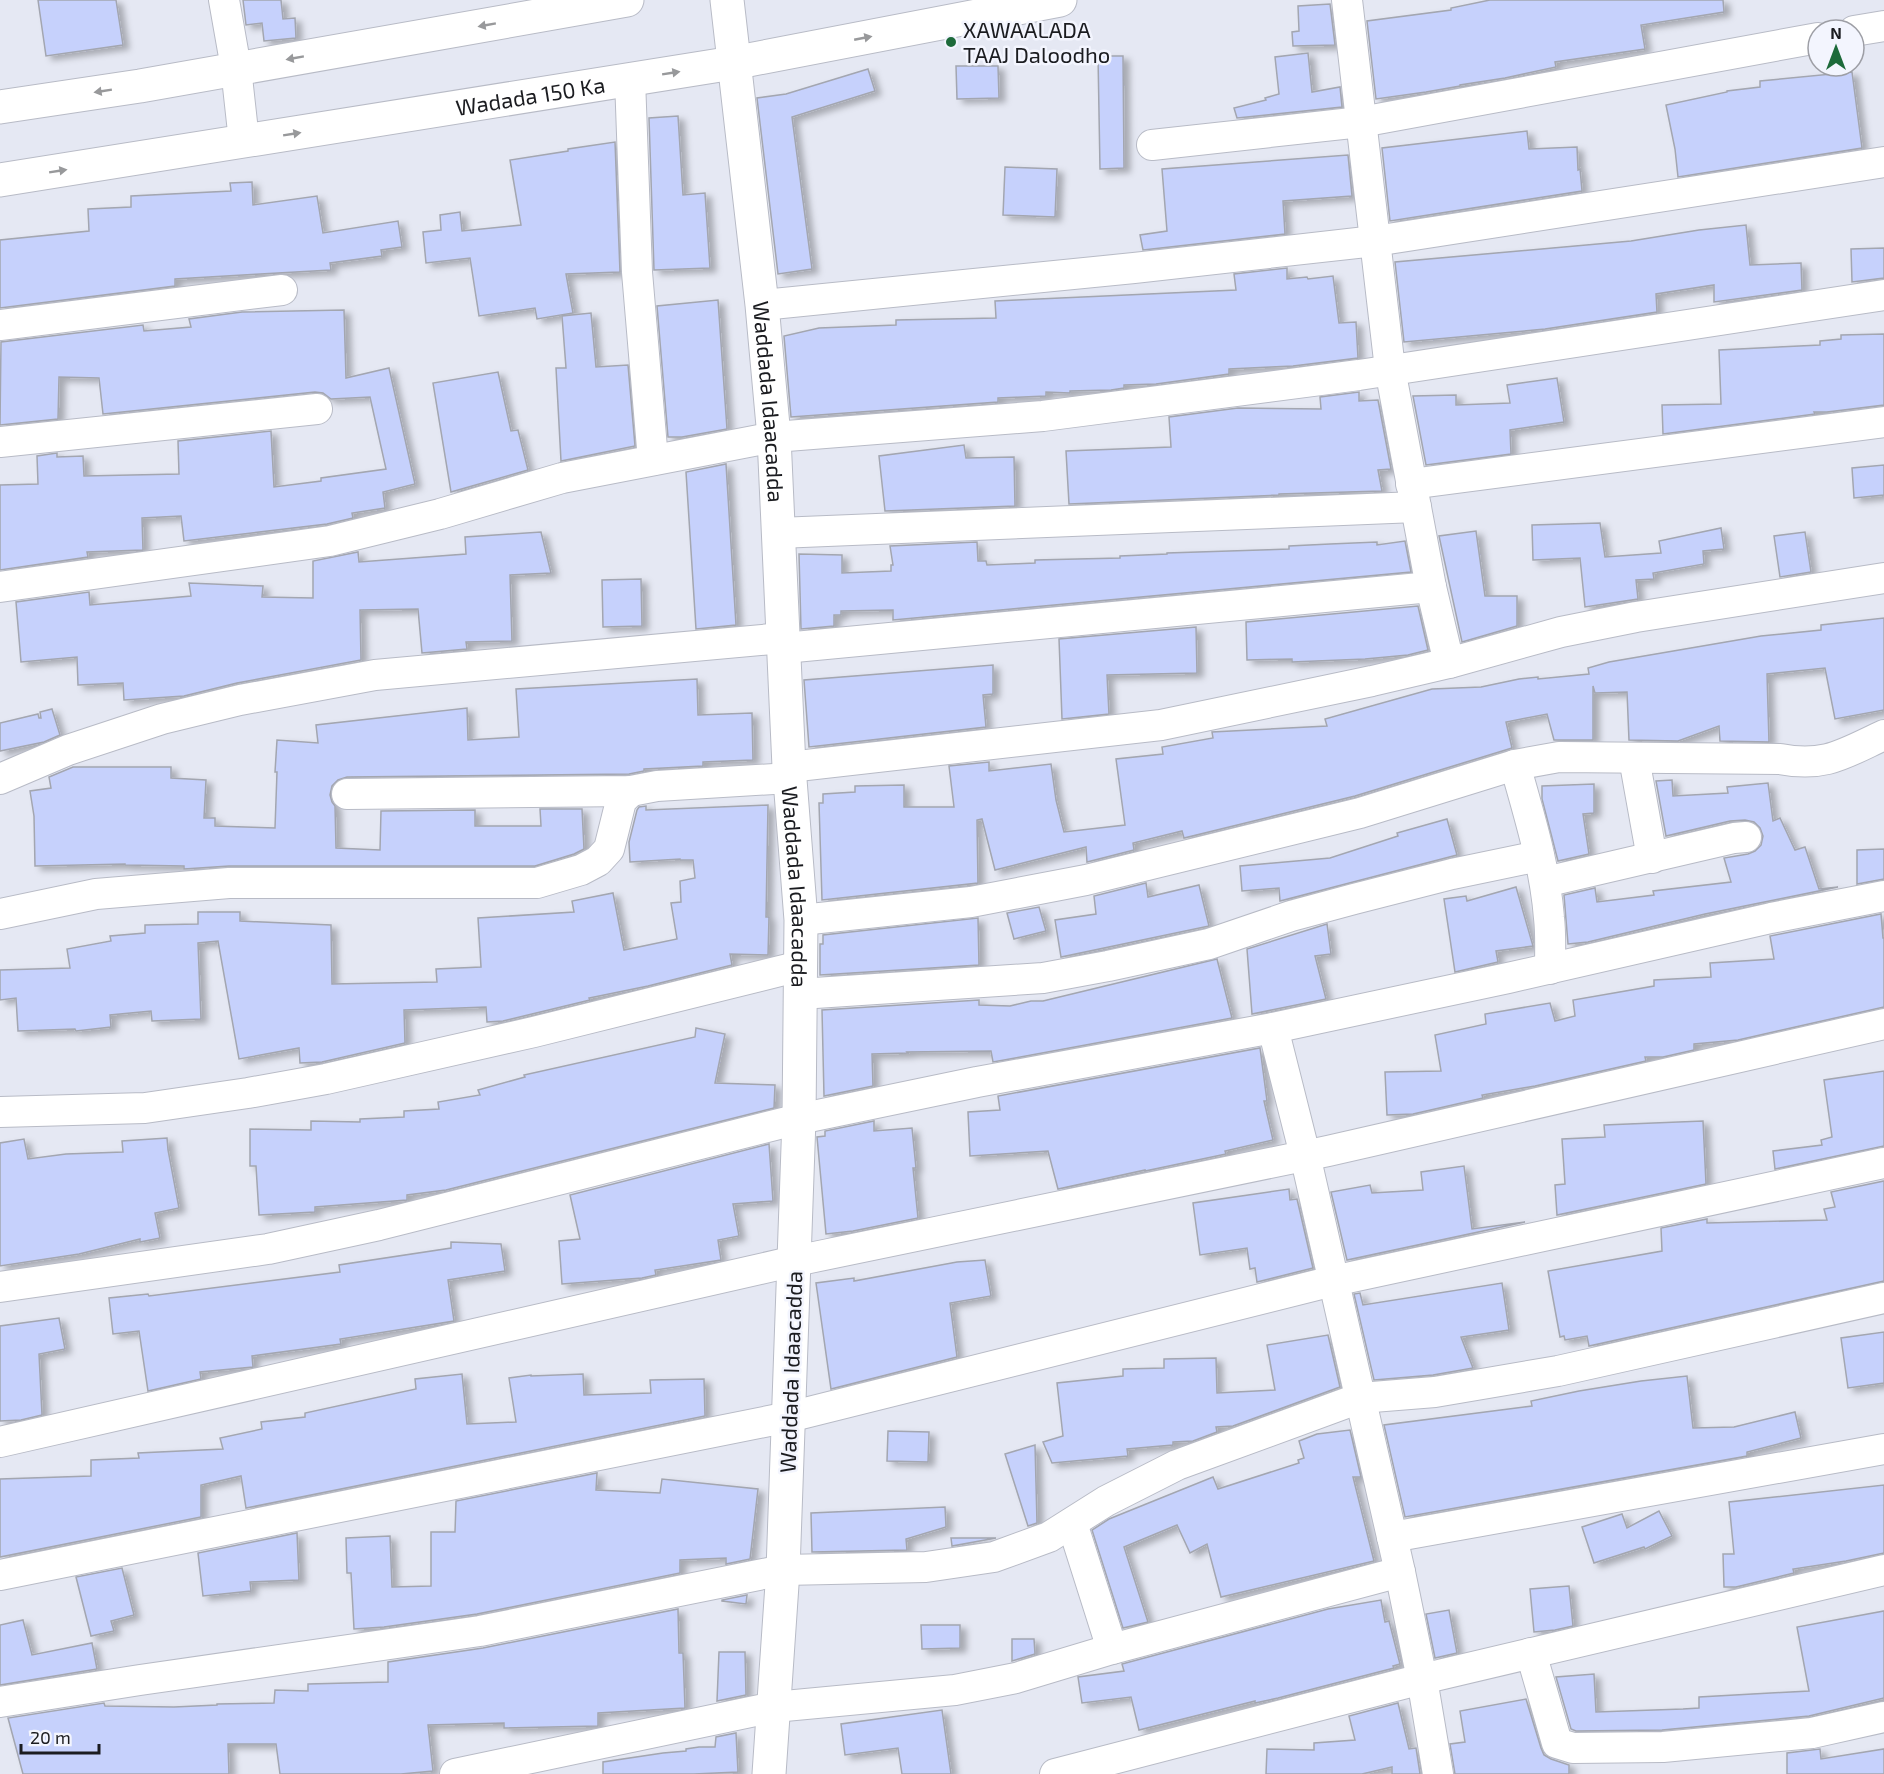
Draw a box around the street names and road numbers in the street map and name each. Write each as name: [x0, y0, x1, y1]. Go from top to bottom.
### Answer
street label: Wadada 150 Ka: [454, 71, 607, 120]
street label: Waddada Idaacadda: [749, 300, 790, 503]
street label: Waddada Idaacadda: [778, 785, 814, 988]
street label: Waddada Idaacadda: [773, 1271, 807, 1473]

